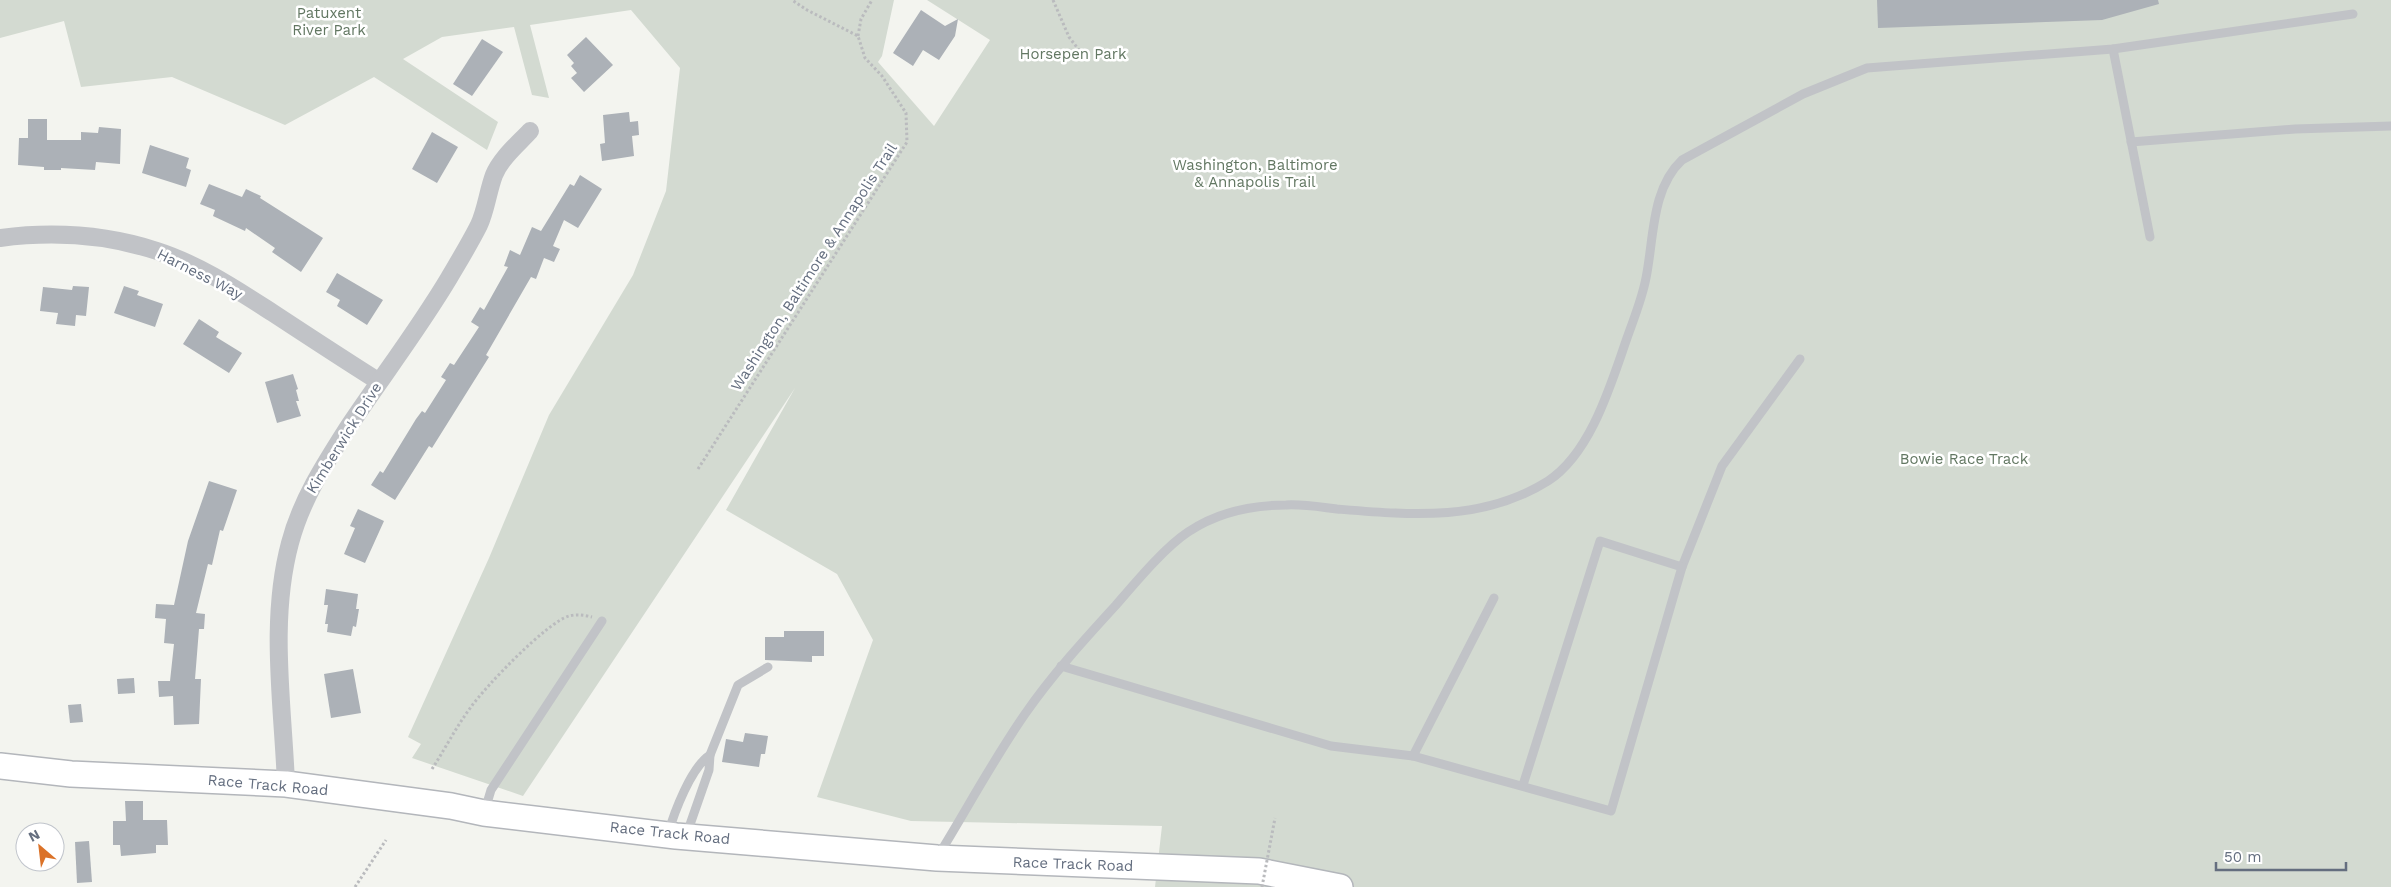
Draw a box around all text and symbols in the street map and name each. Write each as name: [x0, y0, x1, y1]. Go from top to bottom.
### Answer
park label: Patuxent River Park: [292, 4, 366, 39]
park label: Horsepen Park: [1020, 45, 1127, 63]
street label: Washington, Baltimore & Annapolis Trail: [727, 139, 901, 394]
park label: Washington, Baltimore & Annapolis Trail: [1172, 156, 1338, 191]
street label: Harness Way: [154, 245, 246, 303]
street label: Kimberwick Drive: [302, 379, 386, 497]
park label: Bowie Race Track: [1900, 450, 2029, 468]
street label: Race Track Road: [207, 771, 329, 799]
street label: Race Track Road: [609, 818, 731, 848]
north arrow: [15, 822, 65, 872]
text: N: [26, 826, 42, 845]
scale bar: [2216, 840, 2346, 872]
text: 50 m: [2224, 848, 2261, 866]
street label: Race Track Road: [1012, 853, 1134, 875]

